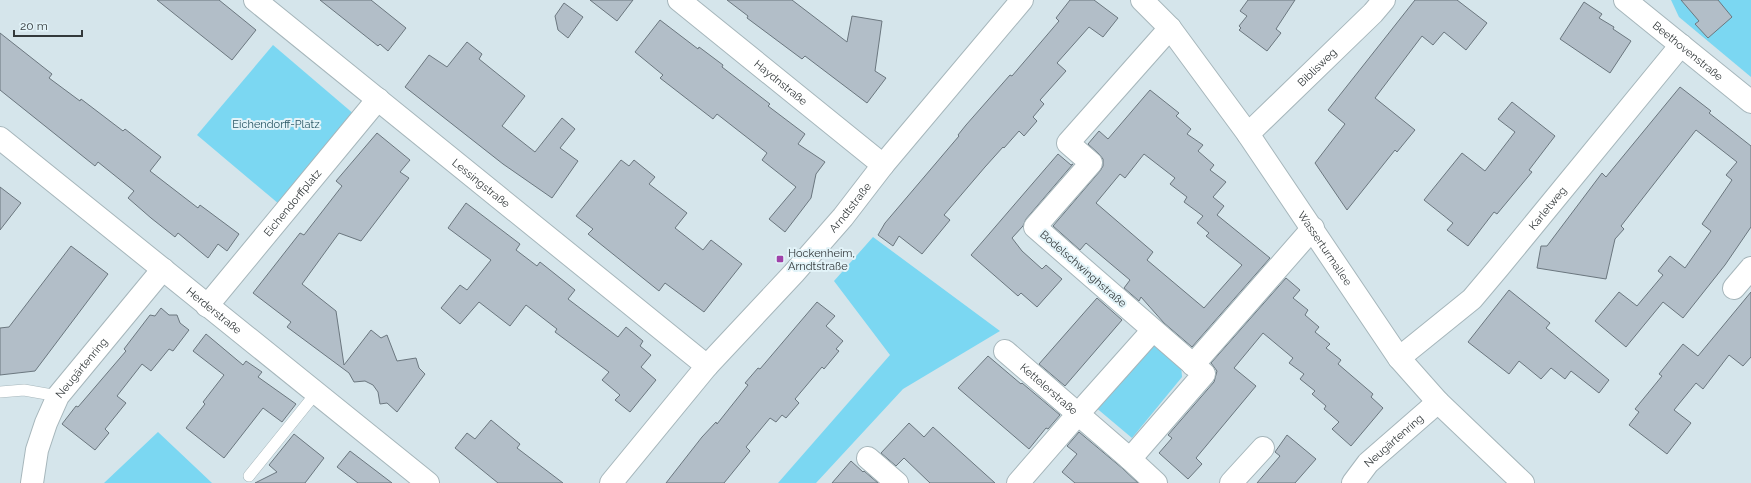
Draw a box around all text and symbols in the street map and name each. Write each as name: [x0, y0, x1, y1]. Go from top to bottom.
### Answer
scale bar: [14, 12, 82, 38]
text: 20 m: [20, 19, 48, 33]
street label: Beethovenstraße: [1650, 19, 1726, 84]
street label: Biblisweg: [1295, 45, 1339, 89]
street label: Haydnstraße: [752, 57, 810, 108]
park label: Eichendorff-Platz: [232, 118, 320, 131]
street label: Lessingstraße: [450, 156, 513, 211]
street label: Eichendorffplatz: [261, 166, 324, 239]
street label: Arndtstraße: [826, 180, 874, 235]
street label: Karletweg: [1526, 184, 1569, 232]
street label: Wasserturmallee: [1295, 209, 1355, 288]
street label: Bodelschwinghstraße: [1037, 228, 1129, 310]
place label: Hockenheim, Arndtstraße: [788, 247, 855, 273]
marker: Hockenheim, Arndtstraße: [775, 254, 785, 264]
street label: Herderstraße: [184, 285, 245, 337]
street label: Neugärtenring: [53, 335, 110, 400]
street label: Kettelerstraße: [1018, 361, 1081, 418]
street label: Neugärtenring: [1361, 411, 1426, 470]

